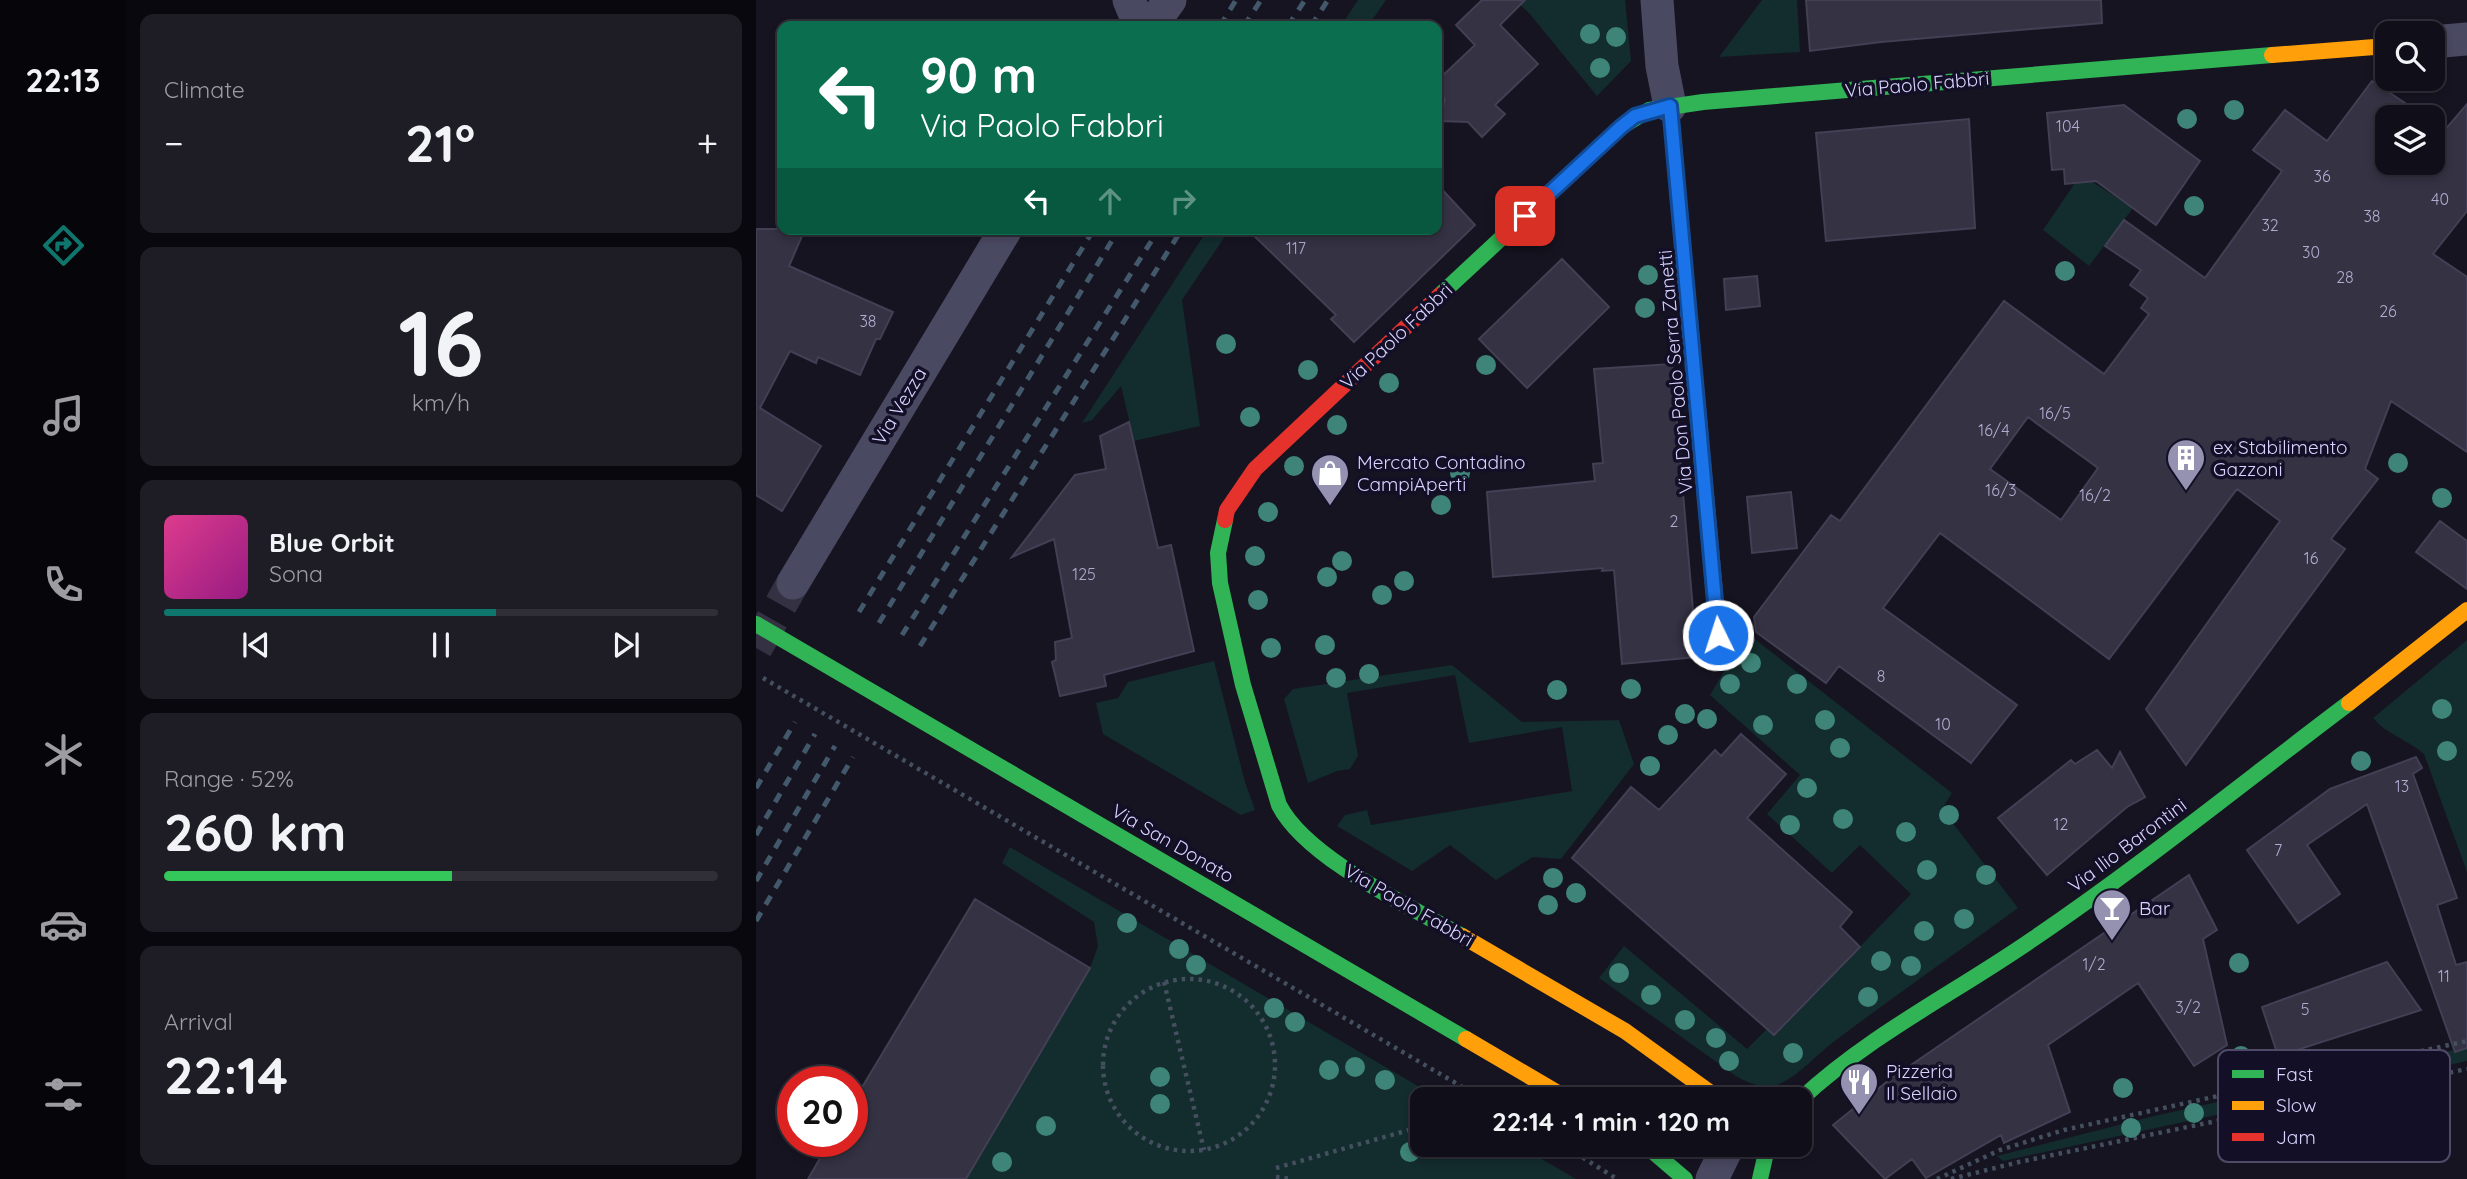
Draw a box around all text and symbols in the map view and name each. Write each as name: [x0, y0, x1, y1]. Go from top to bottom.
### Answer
map controls: [2375, 21, 2445, 175]
button: search: [2375, 21, 2445, 91]
text: 90 m: [920, 44, 1037, 105]
icon: left: [805, 49, 896, 140]
text: 22:13: [26, 60, 100, 100]
street label: Via Paolo Fabbri: [1844, 66, 1990, 102]
text: Climate: [164, 75, 245, 104]
text: Via Paolo Fabbri: [920, 105, 1164, 145]
button: layers: [2375, 105, 2445, 175]
text: 21°: [405, 110, 475, 175]
house number: 104: [2056, 116, 2080, 136]
text: −: [164, 119, 184, 167]
text: +: [697, 119, 718, 167]
house number: 36: [2314, 166, 2331, 186]
icon: left: [1018, 182, 1056, 220]
icon: ahead: [1091, 182, 1129, 220]
icon: right: [1164, 182, 1202, 220]
pin: [1495, 186, 1555, 246]
house number: 40: [2431, 189, 2449, 209]
icon: arrive: [1506, 197, 1544, 235]
house number: 38: [2363, 206, 2381, 226]
house number: 32: [2261, 215, 2279, 235]
icon: directions: [39, 221, 88, 270]
house number: 117: [1286, 238, 1306, 258]
house number: 30: [2302, 242, 2320, 262]
street label: Via Don Paolo Serra Zanetti: [1652, 249, 1698, 495]
house number: 28: [2336, 267, 2354, 287]
street label: Via Paolo Fabbri: [1335, 278, 1457, 394]
text: 16: [398, 285, 484, 399]
house number: 26: [2379, 301, 2397, 321]
house number: 38: [859, 311, 877, 331]
street label: Via Vezza: [867, 363, 931, 449]
text: km/h: [412, 388, 470, 417]
icon: music: [39, 391, 88, 440]
house number: 16/5: [2039, 403, 2071, 423]
house number: 16/4: [1978, 420, 2010, 440]
place label: ex Stabilimento Gazzoni: [2213, 435, 2348, 481]
building icon: ex Stabilimento Gazzoni: [2165, 437, 2207, 492]
place label: Mercato Contadino CampiAperti: [1357, 450, 1526, 496]
shop icon: Mercato Contadino CampiAperti: [1309, 452, 1351, 507]
house number: 16/3: [1985, 480, 2017, 500]
house number: 16/2: [2079, 485, 2111, 505]
house number: 2: [1670, 511, 1679, 531]
text: Blue Orbit: [269, 526, 395, 559]
house number: 16: [2304, 548, 2319, 568]
text: Sona: [269, 559, 323, 588]
icon: phone: [39, 560, 88, 609]
house number: 125: [1072, 564, 1096, 584]
position arrow: [1681, 598, 1755, 672]
icon: previous: [237, 626, 275, 664]
icon: pause: [422, 626, 460, 664]
icon: next: [607, 626, 645, 664]
house number: 8: [1877, 666, 1885, 686]
house number: 10: [1935, 714, 1951, 734]
icon: climate: [39, 730, 88, 779]
text: Range · 52%: [164, 764, 294, 793]
house number: 13: [2395, 776, 2409, 796]
street label: Via Ilio Barontini: [2063, 793, 2191, 897]
street label: Via San Donato: [1108, 798, 1238, 888]
text: 260 km: [164, 799, 346, 864]
house number: 12: [2054, 814, 2069, 834]
house number: 7: [2274, 840, 2282, 860]
street label: Via Paolo Fabbri: [1340, 858, 1478, 952]
bar icon: Bar: [2091, 887, 2133, 942]
place label: Bar: [2139, 896, 2171, 920]
icon: car: [39, 900, 88, 949]
house number: 1/2: [2082, 954, 2106, 974]
house number: 11: [2438, 966, 2450, 986]
house number: 3/2: [2175, 997, 2201, 1017]
house number: 5: [2301, 999, 2309, 1019]
text: Arrival: [164, 1007, 233, 1036]
text: 22:14: [164, 1042, 288, 1107]
legend: [2218, 1050, 2450, 1162]
place label: Pizzeria Il Sellaio: [1886, 1059, 1958, 1105]
restaurant icon: Pizzeria Il Sellaio: [1838, 1061, 1880, 1116]
text: Fast: [2276, 1062, 2313, 1086]
speed limit sign: 20: [777, 1066, 868, 1157]
icon: filters: [39, 1070, 88, 1119]
text: Slow: [2276, 1093, 2317, 1117]
text: 22:14 · 1 min · 120 m: [1492, 1105, 1730, 1138]
text: Jam: [2276, 1125, 2316, 1149]

